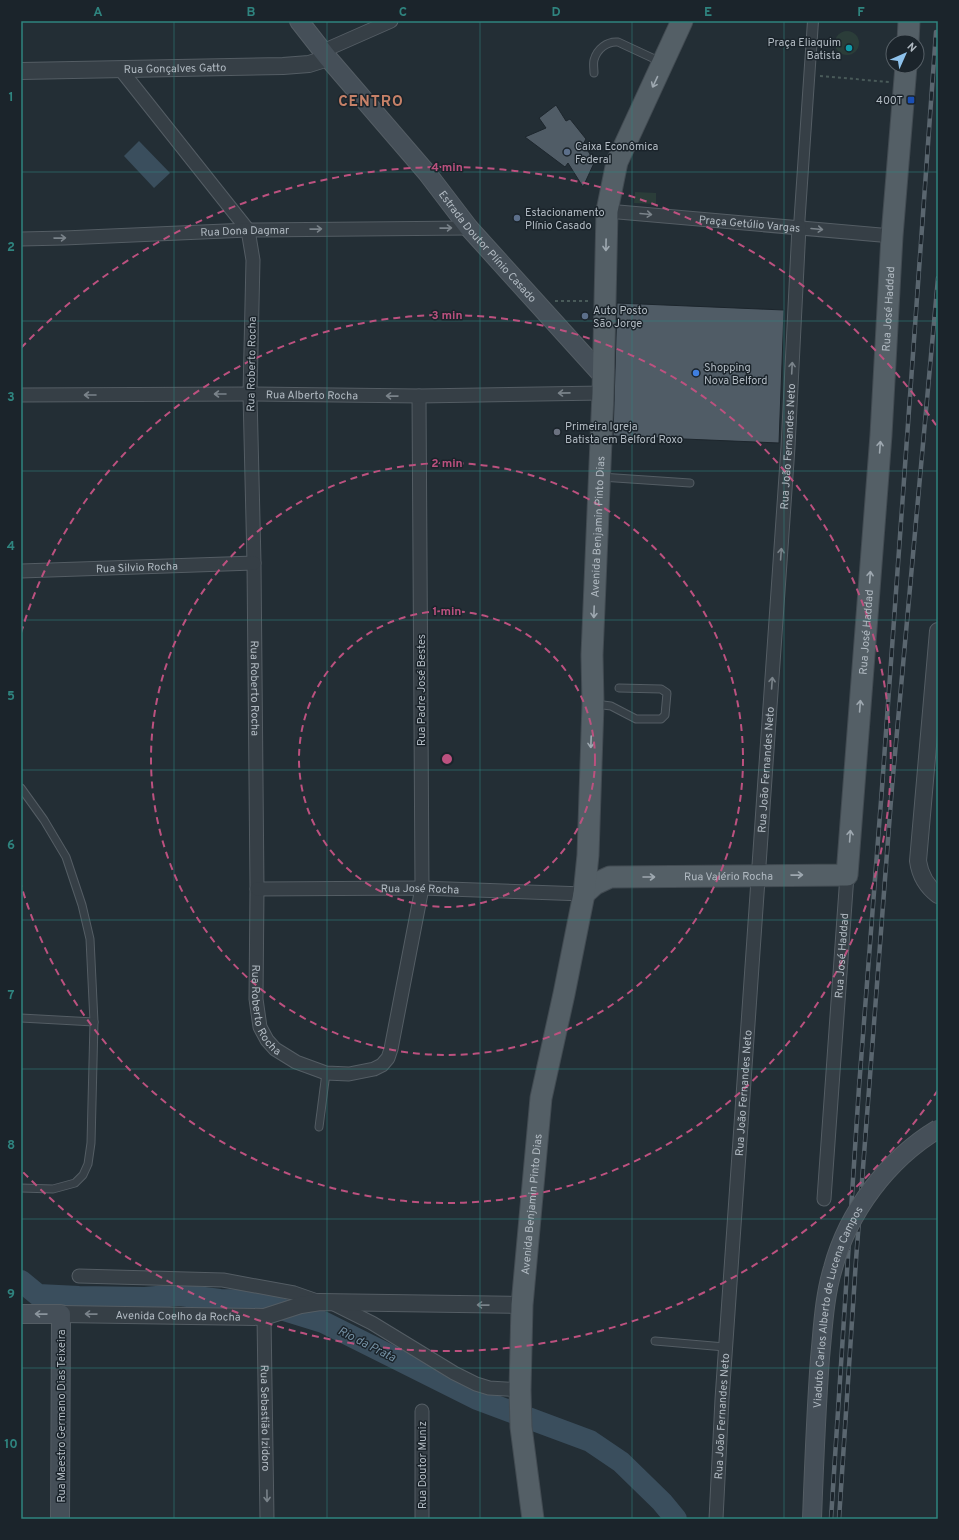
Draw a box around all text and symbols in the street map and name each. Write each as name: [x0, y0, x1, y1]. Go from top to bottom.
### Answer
text: A: [93, 5, 103, 21]
text: B: [247, 5, 256, 21]
text: C: [399, 5, 407, 21]
text: D: [551, 5, 561, 21]
text: E: [704, 5, 712, 21]
text: F: [857, 5, 865, 21]
north arrow: [885, 34, 925, 74]
place label: Praça Eliaquim Batista: [768, 36, 841, 63]
text: N: [904, 40, 919, 55]
marker: Praça Eliaquim Batista: [844, 43, 854, 53]
street label: Rua Gonçalves Gatto: [124, 61, 226, 77]
one-way arrow: [650, 76, 658, 88]
text: 1: [8, 90, 14, 106]
district label: CENTRO: [338, 93, 404, 112]
place label: 400T: [876, 94, 903, 108]
marker: 400T: [906, 95, 916, 105]
place label: Caixa Econômica Federal: [575, 140, 659, 167]
marker: Caixa Econômica Federal: [562, 147, 572, 157]
text: 4 min: [431, 160, 463, 176]
street label: Estrada Doutor Plínio Casado: [435, 188, 539, 306]
place label: Estacionamento Plínio Casado: [525, 206, 605, 233]
one-way arrow: [639, 210, 652, 218]
marker: Estacionamento Plínio Casado: [512, 213, 522, 223]
street label: Praça Getúlio Vargas: [698, 213, 801, 236]
street label: Rua Dona Dagmar: [200, 224, 290, 240]
one-way arrow: [439, 224, 452, 232]
one-way arrow: [810, 225, 823, 233]
one-way arrow: [309, 226, 322, 233]
one-way arrow: [53, 235, 66, 242]
one-way arrow: [602, 238, 610, 251]
text: 2: [7, 240, 15, 256]
street label: Rua José Haddad: [880, 266, 898, 352]
place label: Auto Posto São Jorge: [593, 304, 648, 331]
text: 3 min: [431, 308, 463, 324]
marker: Auto Posto São Jorge: [580, 311, 590, 321]
street label: Rua Roberto Rocha: [244, 316, 260, 412]
place label: Shopping Nova Belford: [704, 361, 767, 388]
one-way arrow: [788, 362, 796, 375]
marker: Shopping Nova Belford: [691, 368, 701, 378]
street label: Rua João Fernandes Neto: [778, 383, 799, 510]
street label: Rua Alberto Rocha: [266, 388, 358, 403]
text: 3: [7, 390, 15, 406]
one-way arrow: [214, 390, 227, 398]
one-way arrow: [558, 390, 571, 397]
one-way arrow: [84, 391, 97, 399]
one-way arrow: [386, 392, 399, 400]
place label: Primeira Igreja Batista em Belford Roxo: [565, 420, 683, 447]
marker: Primeira Igreja Batista em Belford Roxo: [552, 427, 562, 437]
one-way arrow: [876, 441, 883, 454]
text: 2 min: [431, 456, 463, 472]
street label: Avenida Benjamin Pinto Dias: [588, 456, 608, 598]
text: 4: [7, 539, 15, 555]
one-way arrow: [777, 547, 784, 560]
street label: Rua Silvio Rocha: [96, 560, 178, 576]
one-way arrow: [866, 571, 873, 584]
street label: Rua José Haddad: [856, 589, 877, 675]
text: 1 min: [433, 604, 461, 620]
one-way arrow: [590, 605, 598, 618]
street label: Rua Padre José Bestes: [415, 634, 429, 746]
street label: Rua Roberto Rocha: [247, 640, 262, 736]
one-way arrow: [768, 677, 775, 690]
text: 5: [7, 689, 15, 705]
one-way arrow: [856, 700, 863, 713]
street label: Rua João Fernandes Neto: [755, 706, 778, 833]
one-way arrow: [588, 735, 595, 748]
centre of rings: [440, 752, 454, 766]
one-way arrow: [846, 830, 853, 843]
text: 6: [7, 838, 15, 854]
street label: Rua Valério Rocha: [684, 870, 773, 884]
one-way arrow: [790, 871, 803, 879]
one-way arrow: [642, 873, 655, 880]
street label: Rua José Rocha: [381, 882, 460, 897]
street label: Rua José Haddad: [832, 913, 852, 999]
street label: Rua Roberto Rocha: [248, 964, 283, 1059]
text: 7: [8, 988, 15, 1004]
street label: Rua João Fernandes Neto: [733, 1030, 756, 1156]
street label: Avenida Benjamin Pinto Dias: [519, 1133, 546, 1275]
text: 8: [7, 1138, 15, 1154]
street label: Viaduto Carlos Alberto de Lucena Campos: [811, 1204, 867, 1409]
text: 9: [7, 1287, 15, 1303]
one-way arrow: [477, 1301, 490, 1309]
street label: Avenida Coelho da Rocha: [115, 1309, 241, 1325]
one-way arrow: [35, 1310, 48, 1318]
one-way arrow: [85, 1310, 98, 1318]
water label: Rio da Prata: [335, 1323, 399, 1367]
street label: Rua Maestro Germano Dias Teixeira: [55, 1329, 69, 1503]
street label: Rua João Fernandes Neto: [712, 1353, 733, 1480]
street label: Rua Sebastião Izidoro: [257, 1365, 272, 1471]
street label: Rua Doutor Muniz: [416, 1421, 430, 1509]
text: 10: [4, 1437, 18, 1453]
one-way arrow: [263, 1489, 271, 1502]

